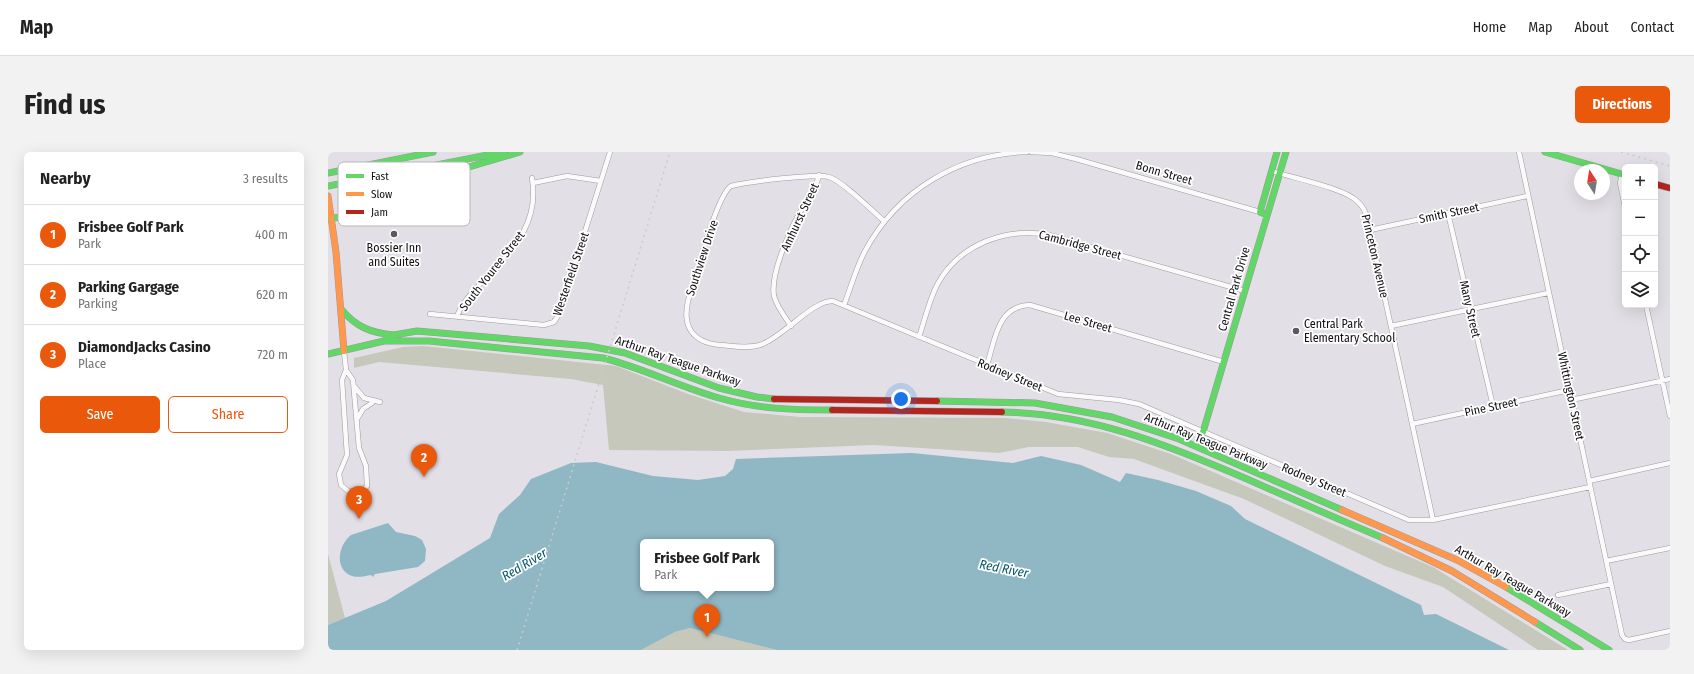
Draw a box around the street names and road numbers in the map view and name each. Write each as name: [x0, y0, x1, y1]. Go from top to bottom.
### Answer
street label: Bonn Street: [1134, 158, 1194, 188]
street label: Amhurst Street: [778, 181, 822, 253]
street label: Smith Street: [1418, 200, 1480, 226]
street label: Princeton Avenue: [1359, 213, 1391, 299]
street label: Southview Drive: [683, 218, 721, 298]
street label: Cambridge Street: [1037, 227, 1123, 263]
street label: South Youree Street: [456, 228, 528, 314]
street label: Westerfield Street: [550, 230, 592, 318]
street label: Central Park Drive: [1215, 245, 1253, 333]
street label: Many Street: [1457, 279, 1483, 339]
street label: Lee Street: [1062, 308, 1114, 336]
street label: Arthur Ray Teague Parkway: [614, 333, 743, 389]
street label: Whittington Street: [1555, 351, 1587, 441]
street label: Rodney Street: [975, 356, 1045, 394]
street label: Pine Street: [1463, 395, 1519, 419]
street label: Arthur Ray Teague Parkway: [1142, 410, 1270, 472]
street label: Rodney Street: [1280, 460, 1349, 500]
street label: Arthur Ray Teague Parkway: [1453, 542, 1574, 620]

